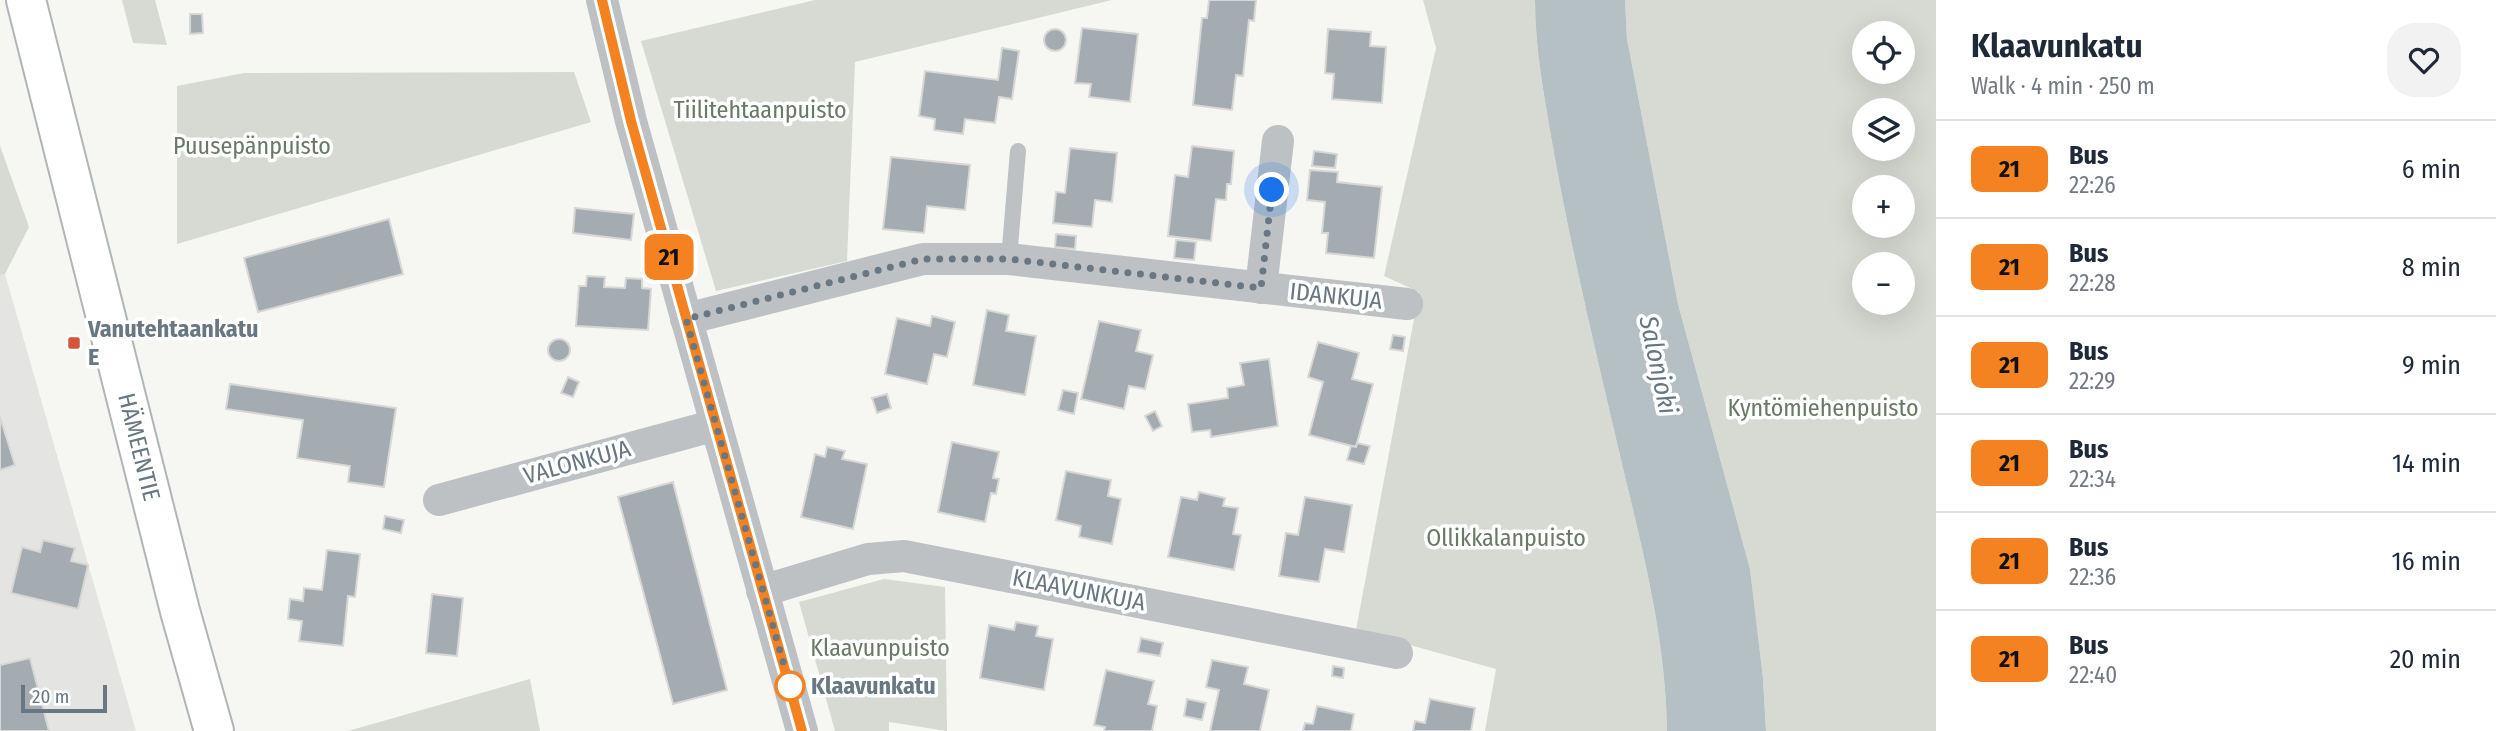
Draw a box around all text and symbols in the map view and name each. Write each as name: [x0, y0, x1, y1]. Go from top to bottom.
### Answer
map controls: [1852, 21, 1915, 315]
button: locate: [1852, 21, 1915, 84]
button: heart: [2387, 23, 2461, 97]
text: Klaavunkatu: [1971, 26, 2143, 66]
text: Walk · 4 min · 250 m: [1971, 72, 2155, 100]
park label: Tiilitehtaanpuisto: [673, 96, 847, 124]
button: layers: [1852, 98, 1915, 161]
park label: Puusepänpuisto: [173, 132, 331, 160]
text: Bus: [2069, 140, 2108, 171]
text: 6 min: [2402, 154, 2461, 185]
text: 21: [1999, 155, 2020, 183]
text: 22:26: [2069, 171, 2116, 199]
your location: [1254, 172, 1289, 207]
button: +: [1852, 175, 1915, 238]
line badge: 21: [638, 234, 700, 280]
text: Bus: [2069, 238, 2108, 269]
text: 21: [659, 243, 679, 271]
button: −: [1852, 252, 1915, 315]
text: 8 min: [2402, 252, 2461, 283]
text: 21: [1999, 253, 2020, 281]
text: 22:28: [2069, 269, 2116, 297]
street label: IDANKUJA: [1288, 277, 1384, 315]
water label: Salonjoki: [1632, 312, 1684, 417]
place label: Vanutehtaankatu E: [87, 315, 259, 371]
marker: Vanutehtaankatu E: [66, 335, 82, 351]
text: Bus: [2069, 336, 2108, 367]
text: 9 min: [2402, 350, 2461, 381]
text: 21: [1999, 351, 2020, 379]
text: 22:29: [2069, 367, 2115, 395]
street label: HÄMEENTIE: [112, 390, 166, 504]
park label: Kyntömiehenpuisto: [1727, 394, 1919, 422]
street label: VALONKUJA: [521, 434, 634, 490]
text: Bus: [2069, 434, 2108, 465]
text: 14 min: [2392, 448, 2461, 479]
text: 21: [1999, 449, 2020, 477]
text: 22:34: [2069, 465, 2116, 493]
park label: Ollikkalanpuisto: [1426, 524, 1586, 552]
text: Bus: [2069, 532, 2108, 563]
text: 16 min: [2392, 546, 2461, 577]
text: 21: [1999, 547, 2020, 575]
street label: KLAAVUNKUJA: [1010, 563, 1148, 617]
text: 22:36: [2069, 563, 2116, 591]
text: Bus: [2069, 630, 2108, 661]
park label: Klaavunpuisto: [810, 634, 950, 662]
text: 20 min: [2390, 644, 2461, 675]
text: 21: [1999, 645, 2020, 673]
text: 22:40: [2069, 661, 2117, 689]
marker: Klaavunkatu: [775, 671, 805, 701]
place label: Klaavunkatu: [811, 672, 936, 700]
scale bar: [21, 682, 107, 714]
text: 20 m: [32, 685, 69, 708]

